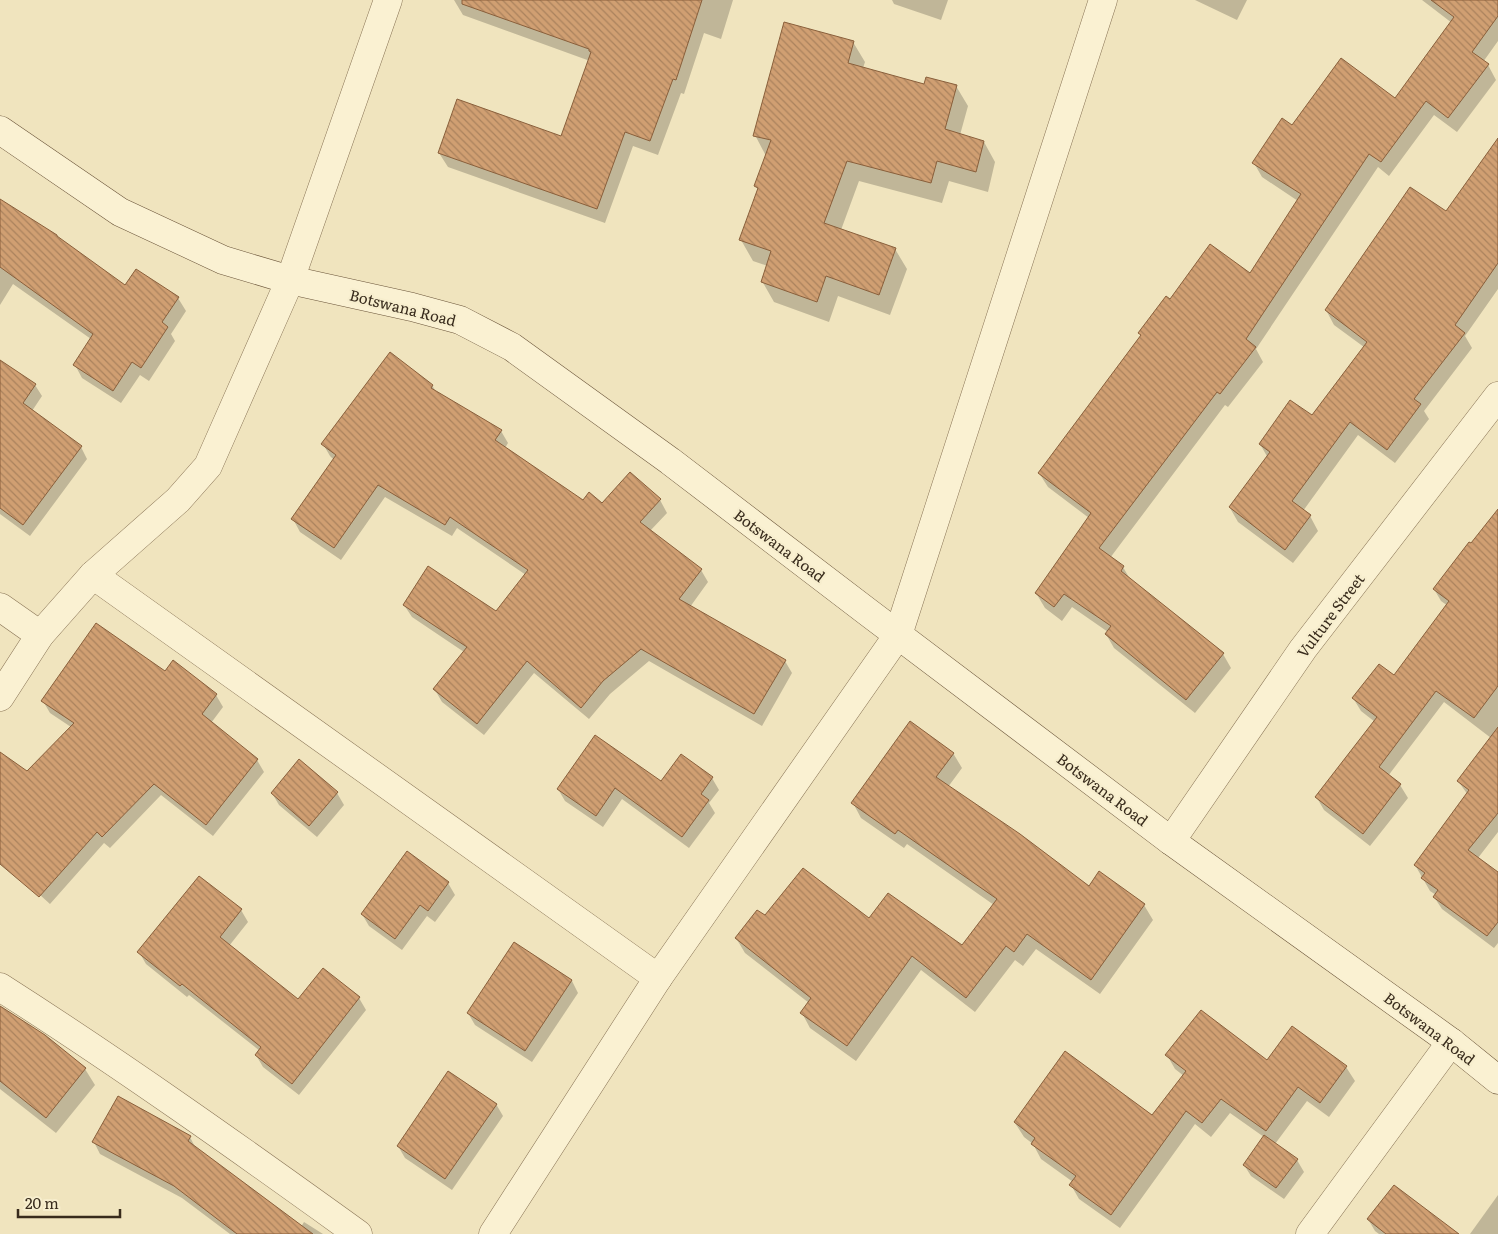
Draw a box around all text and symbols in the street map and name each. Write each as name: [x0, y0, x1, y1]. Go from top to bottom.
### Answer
street label: Botswana Road: [347, 283, 459, 331]
street label: Botswana Road: [730, 503, 830, 587]
street label: Vulture Street: [1291, 568, 1369, 662]
street label: Botswana Road: [1053, 747, 1153, 831]
street label: Botswana Road: [1380, 986, 1480, 1070]
scale bar: [18, 1186, 120, 1218]
text: 20 m: [25, 1191, 59, 1214]

